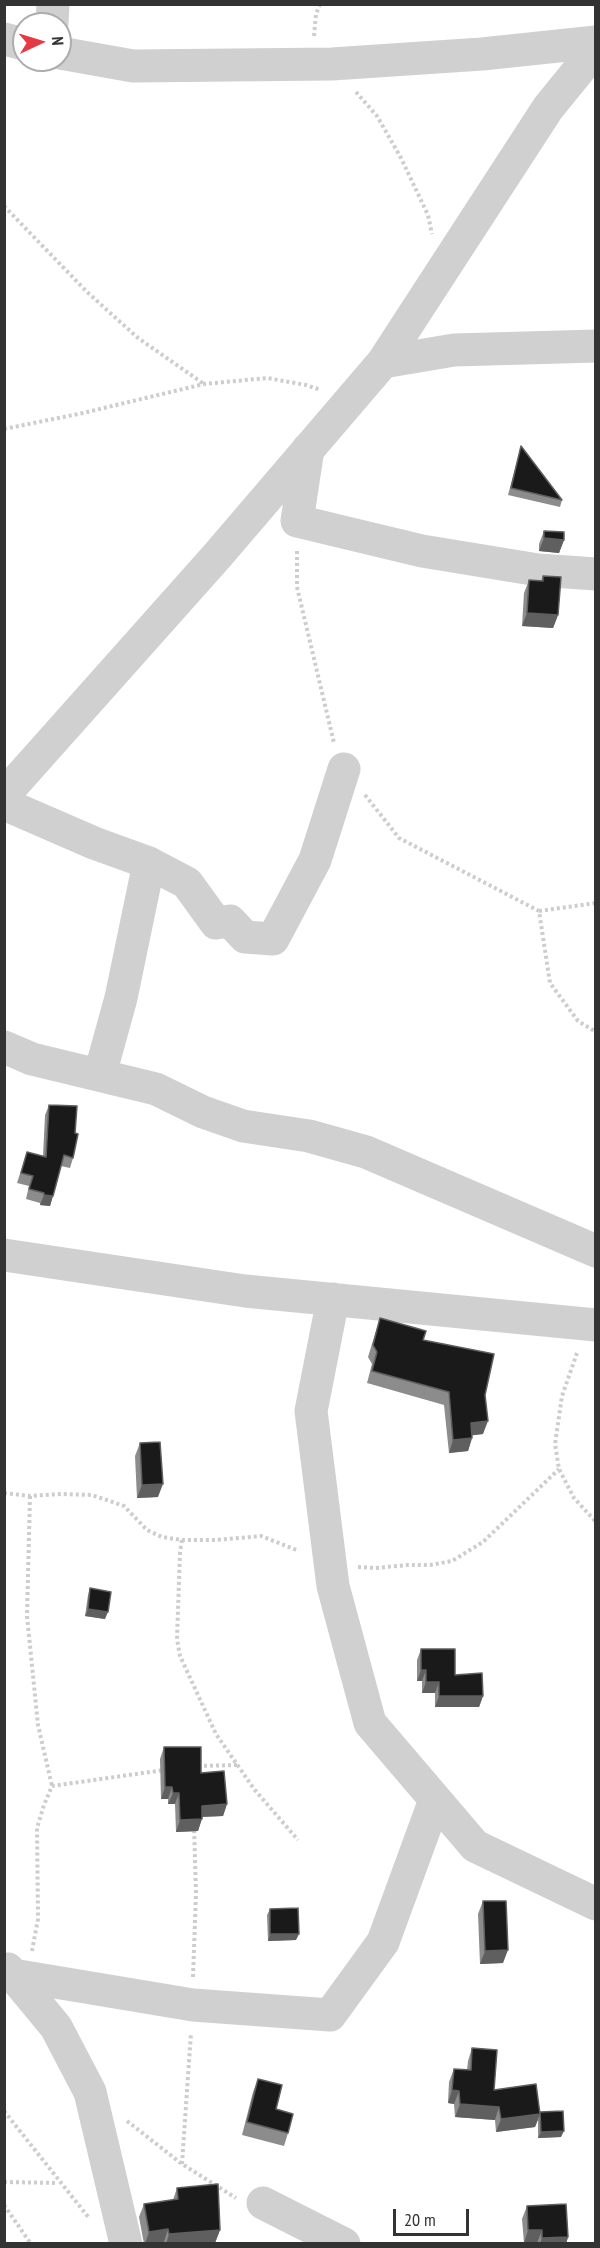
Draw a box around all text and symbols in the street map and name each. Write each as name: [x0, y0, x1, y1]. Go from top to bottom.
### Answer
north arrow: [12, 12, 72, 72]
text: N: [48, 36, 68, 46]
scale bar: [396, 2197, 472, 2235]
text: 20 m: [404, 2208, 436, 2231]

